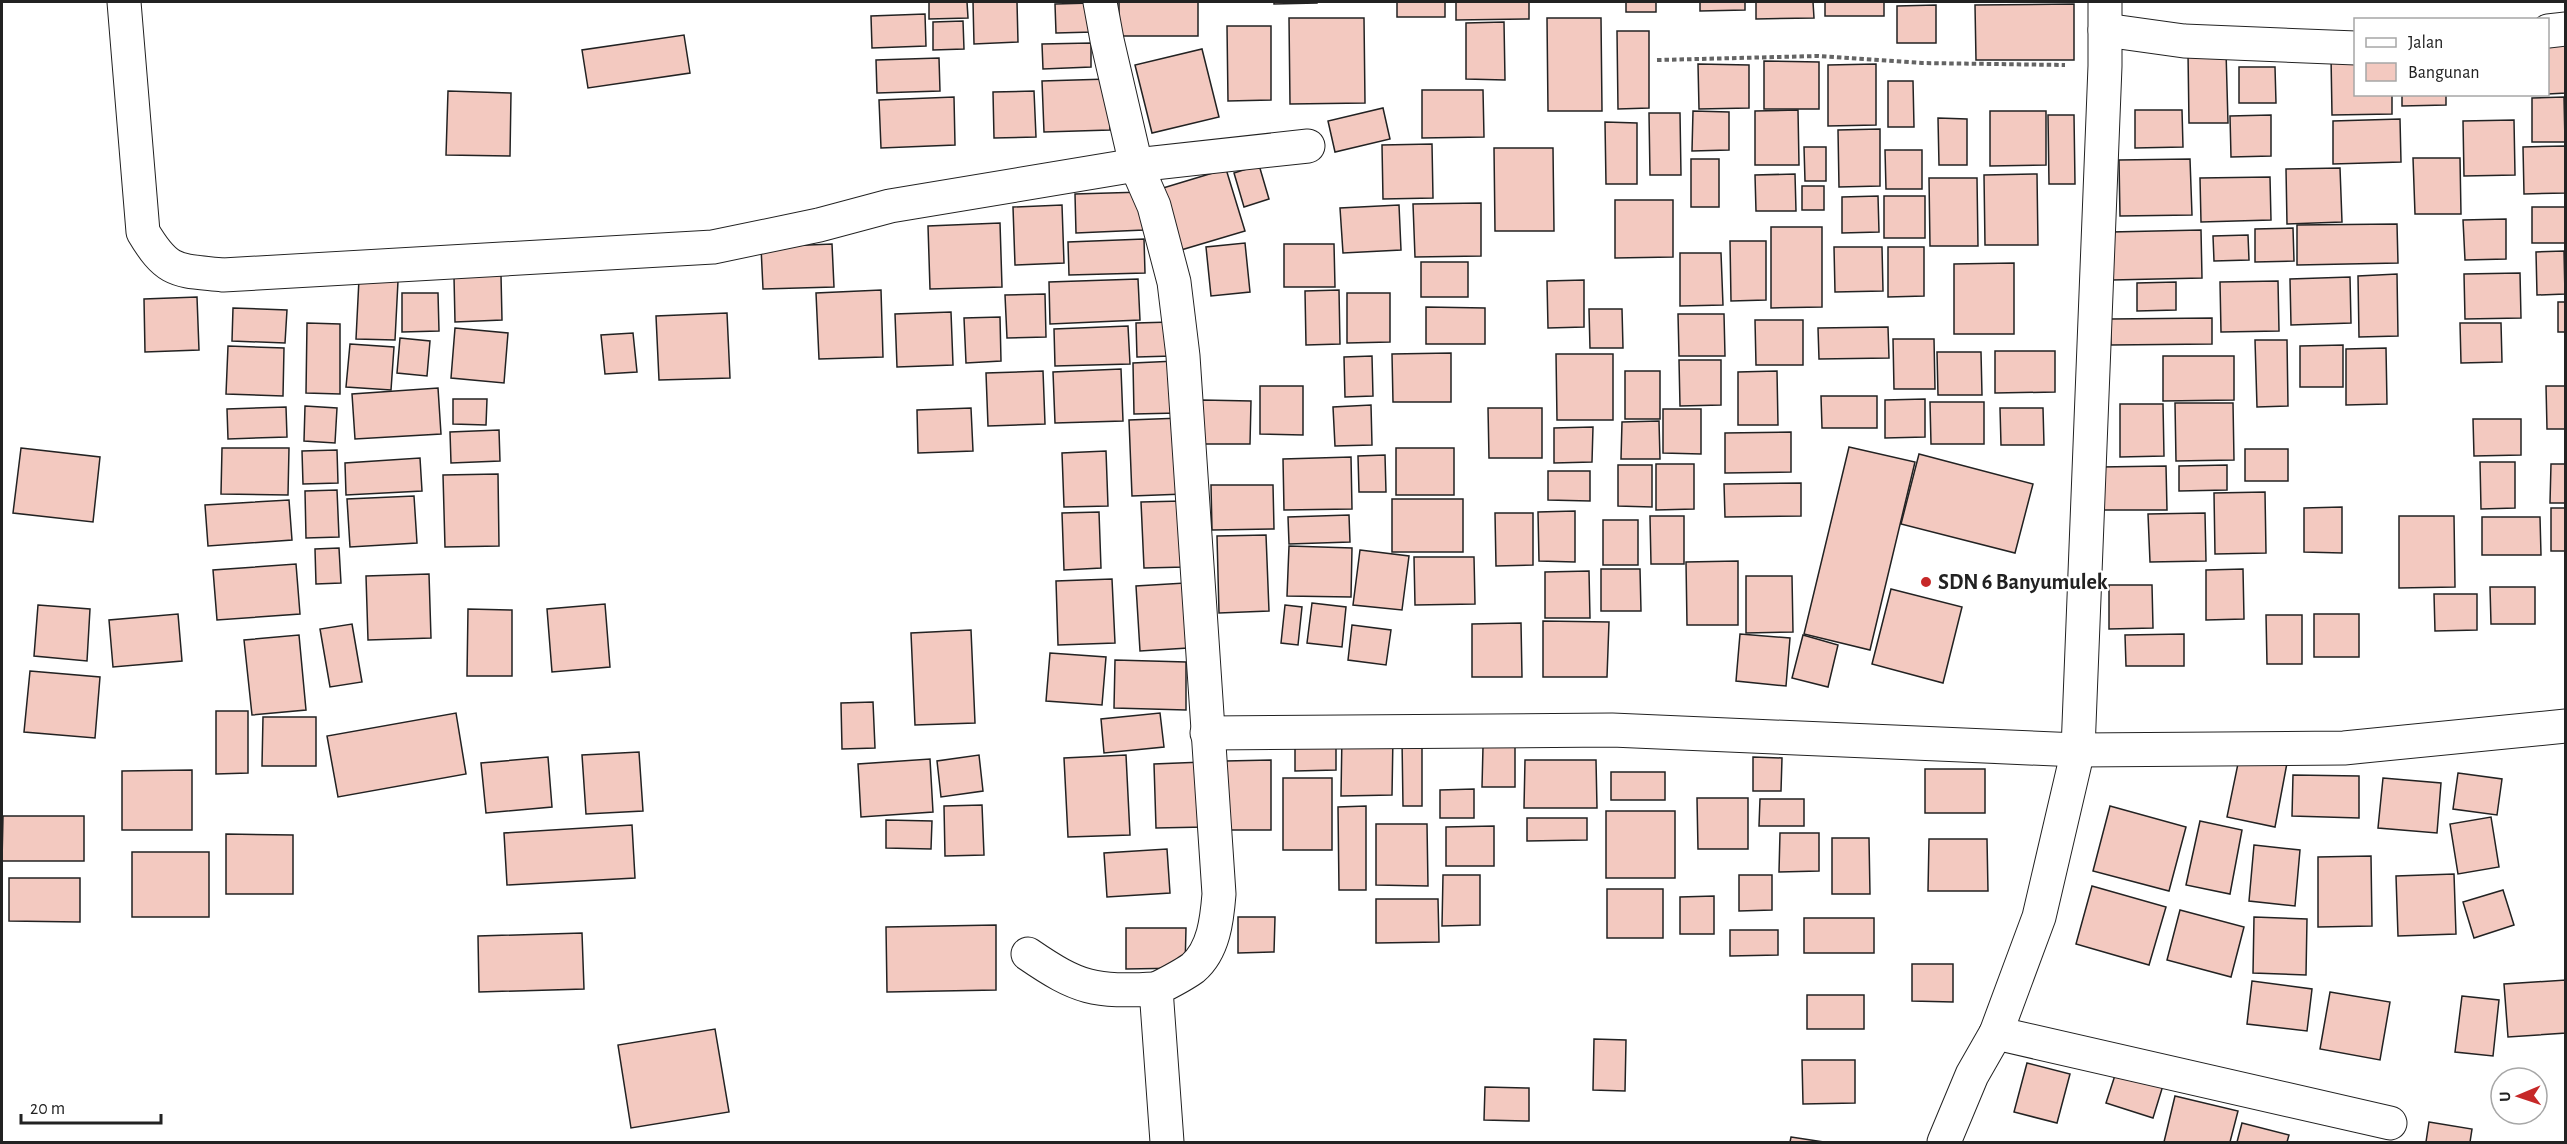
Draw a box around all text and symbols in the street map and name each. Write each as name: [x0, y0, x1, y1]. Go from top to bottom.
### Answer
legend: [2354, 18, 2549, 96]
text: Jalan: [2408, 34, 2443, 52]
text: Bangunan: [2408, 64, 2480, 82]
place label: SDN 6 Banyumulek: [1938, 571, 2108, 594]
marker: SDN 6 Banyumulek: [1919, 575, 1933, 589]
north arrow: [2489, 1066, 2549, 1126]
scale bar: [21, 1087, 160, 1125]
text: U: [2497, 1091, 2513, 1102]
text: 20 m: [30, 1100, 65, 1118]

